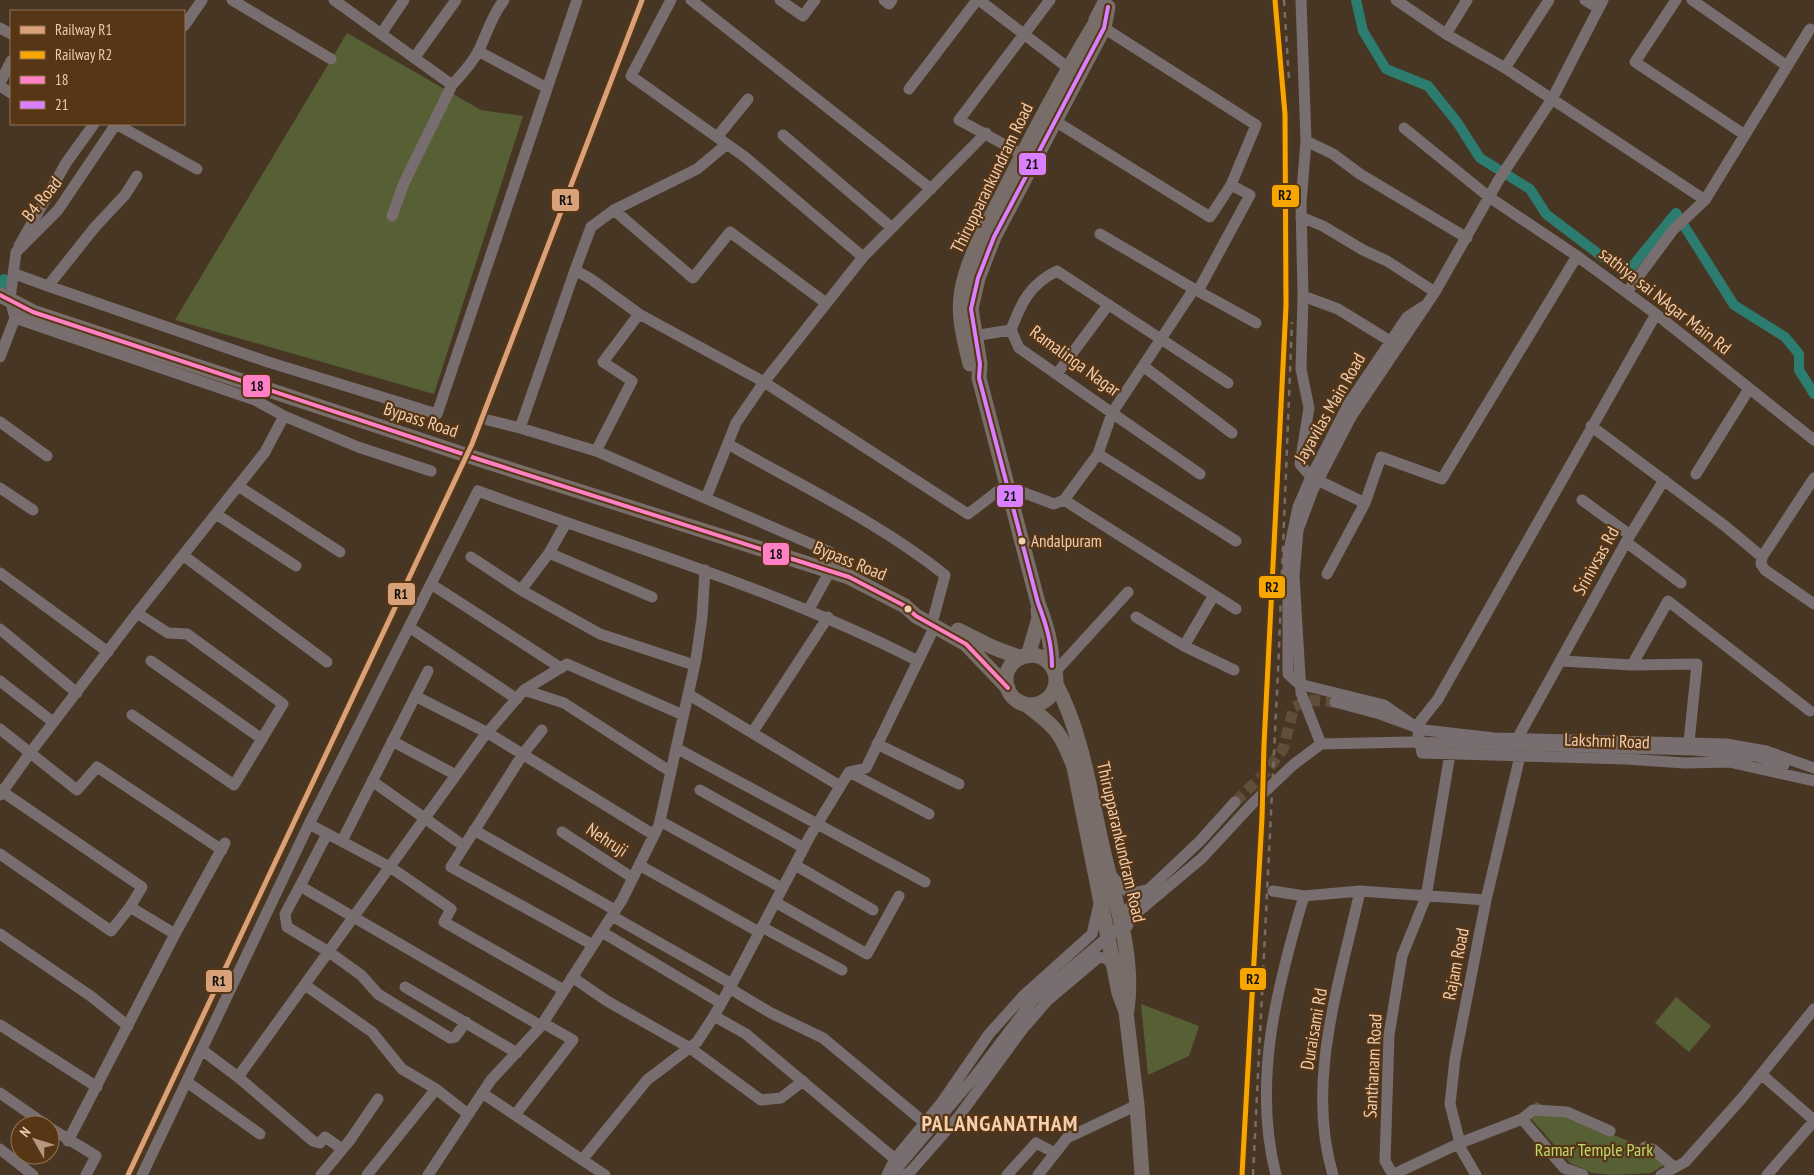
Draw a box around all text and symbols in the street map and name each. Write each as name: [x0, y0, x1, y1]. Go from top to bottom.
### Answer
legend: [10, 10, 185, 125]
text: Railway R1: [55, 20, 112, 39]
text: Railway R2: [55, 45, 112, 64]
text: 18: [55, 70, 69, 89]
text: 21: [55, 95, 69, 114]
street label: Thirupparankundram Road: [945, 99, 1038, 257]
line badge: 21: [1018, 152, 1047, 176]
text: 21: [1025, 155, 1039, 173]
street label: B4 Road: [17, 172, 67, 226]
line badge: R2: [1271, 184, 1300, 208]
text: R2: [1278, 186, 1292, 204]
line badge: R1: [551, 188, 580, 212]
text: R1: [559, 191, 573, 209]
street label: sathiya sai NAgar Main Rd: [1595, 242, 1736, 359]
street label: Ramalinga Nagar: [1026, 320, 1125, 401]
street label: Jayavilas Main Road: [1288, 349, 1370, 467]
line badge: 18: [242, 374, 271, 398]
text: 18: [250, 377, 264, 395]
street label: Bypass Road: [381, 397, 461, 442]
line badge: 21: [996, 484, 1024, 508]
text: 21: [1003, 487, 1017, 505]
street label: Srinivsas Rd: [1567, 522, 1624, 599]
place label: Andalpuram: [1031, 530, 1102, 552]
street label: Bypass Road: [810, 535, 890, 586]
marker: Andalpuram: [1017, 536, 1027, 546]
line badge: 18: [762, 542, 790, 566]
text: 18: [769, 545, 783, 563]
line badge: R2: [1258, 575, 1286, 599]
text: R2: [1265, 578, 1279, 596]
line badge: R1: [387, 582, 416, 606]
text: R1: [394, 585, 408, 603]
unlabelled marker: [903, 604, 913, 614]
street label: Lakshmi Road: [1564, 728, 1650, 753]
street label: Thirupparankundram Road: [1092, 759, 1151, 925]
street label: Nehruji: [582, 818, 633, 862]
street label: Rajam Road: [1437, 926, 1474, 1002]
line badge: R2: [1239, 967, 1267, 991]
line badge: R1: [205, 969, 233, 993]
text: R2: [1246, 970, 1260, 988]
text: R1: [212, 972, 226, 990]
street label: Duraisami Rd: [1295, 986, 1332, 1072]
street label: Santhanam Road: [1358, 1013, 1387, 1119]
district label: PALANGANATHAM: [922, 1109, 1078, 1137]
north arrow: [10, 1115, 60, 1165]
text: N: [16, 1123, 34, 1140]
park label: Ramar Temple Park: [1535, 1138, 1653, 1161]

